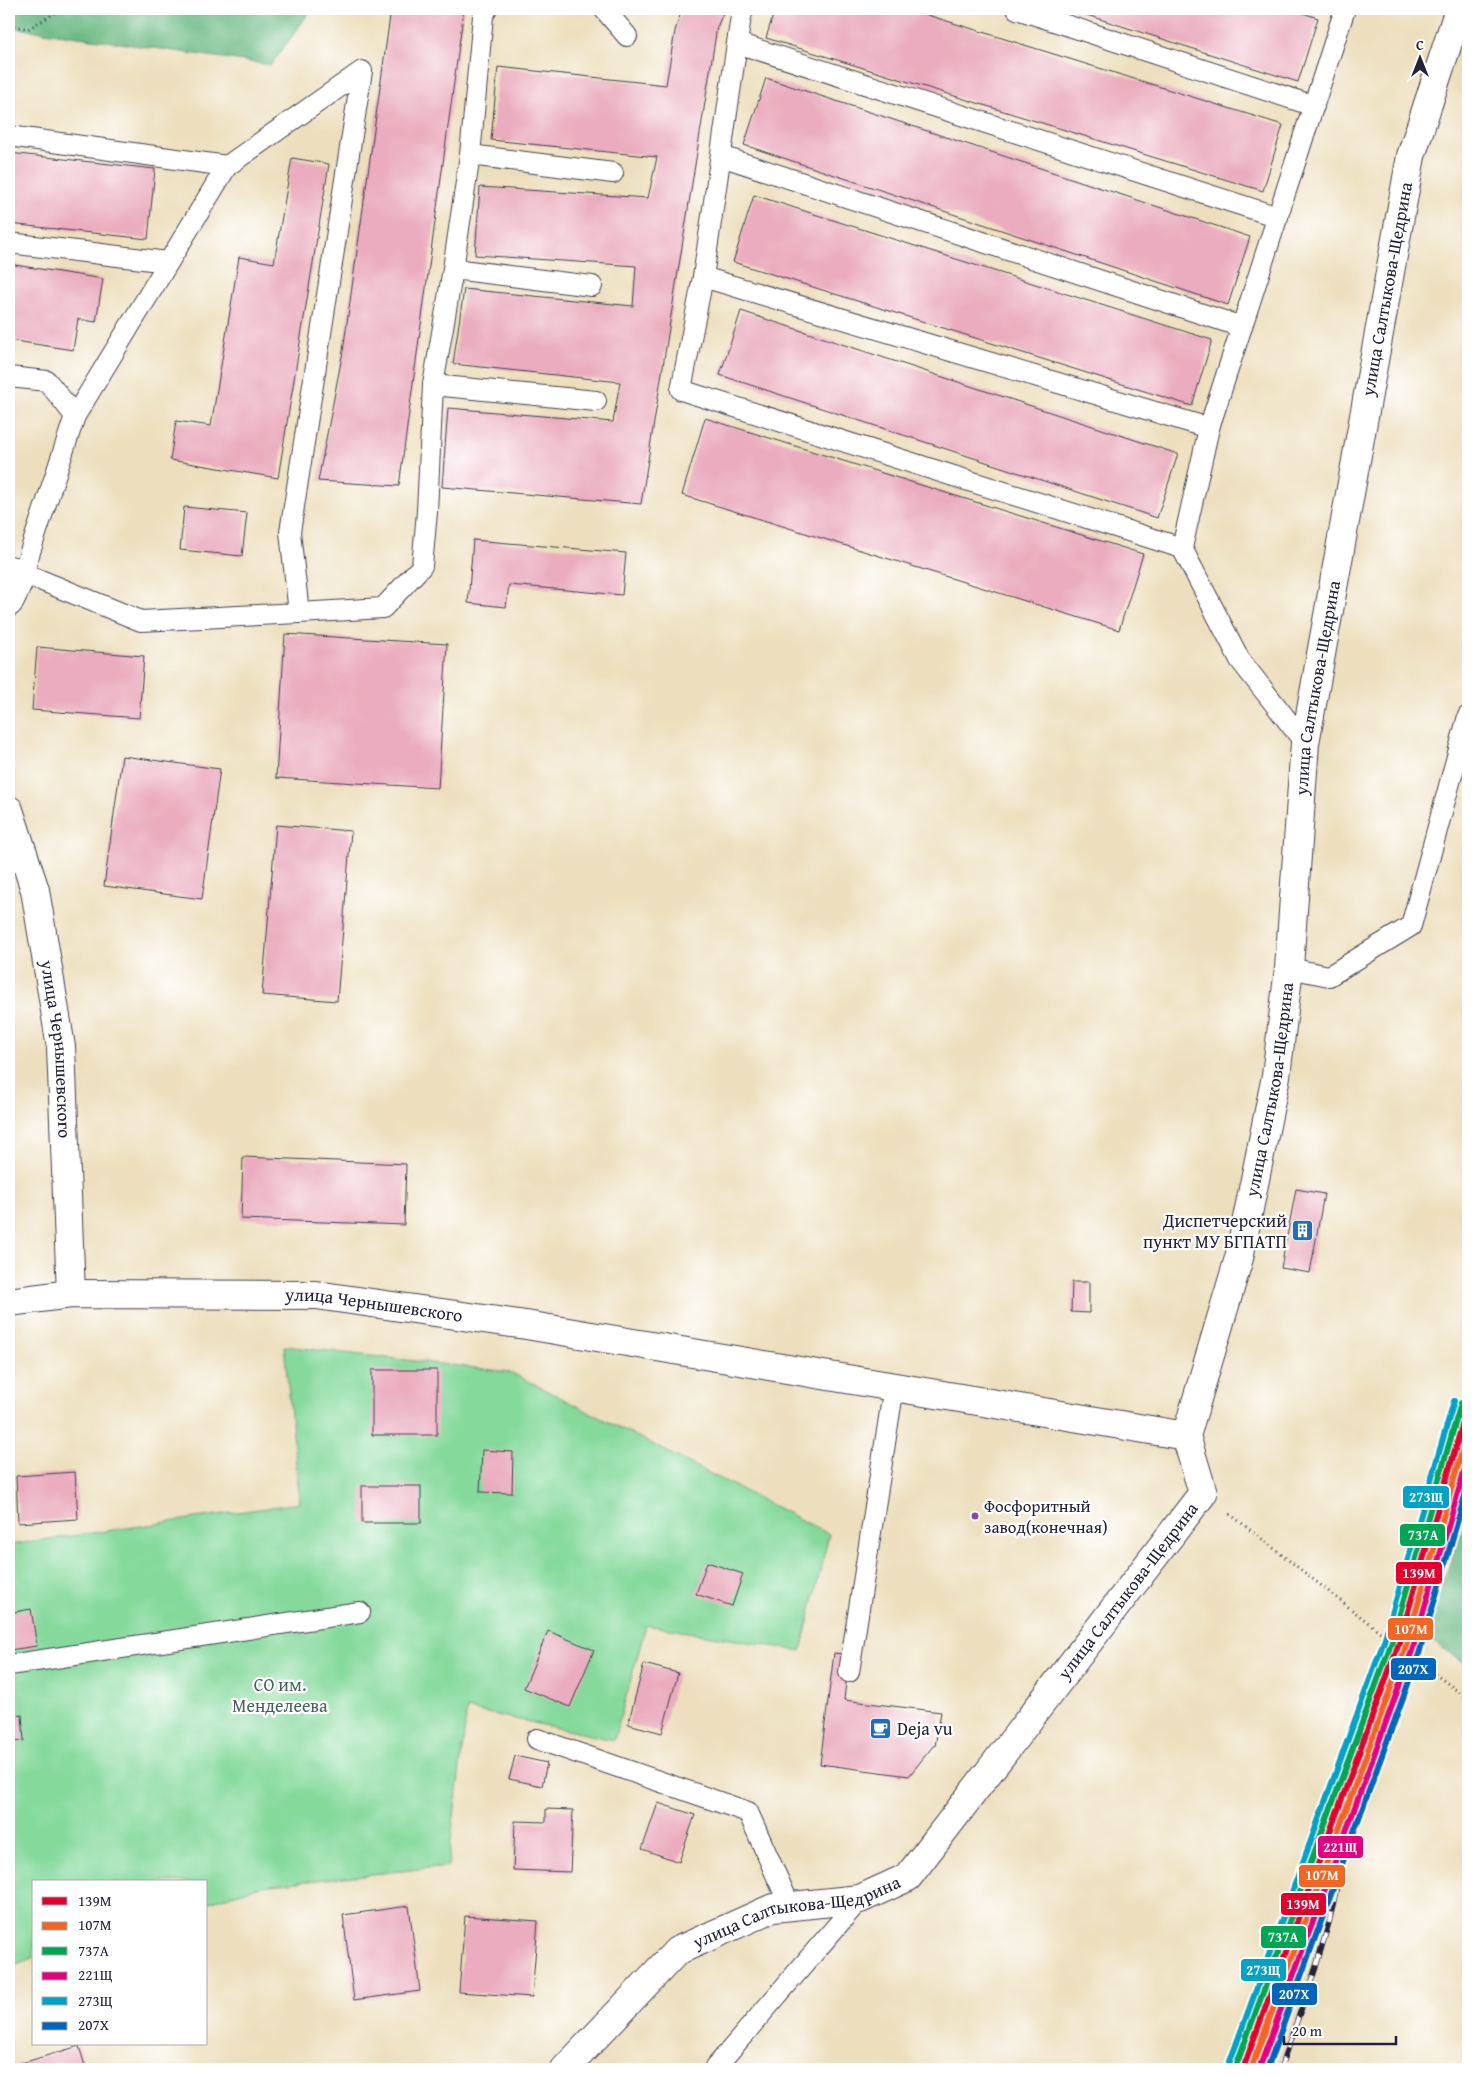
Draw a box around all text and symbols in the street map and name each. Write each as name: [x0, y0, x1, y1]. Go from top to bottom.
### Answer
north arrow: [1394, 32, 1444, 82]
text: С: [1416, 35, 1424, 55]
street label: улица Салтыкова-Щедрина: [1354, 179, 1419, 399]
street label: улица Салтыкова-Щедрина: [1287, 578, 1347, 797]
street label: улица Чернышевского: [34, 957, 79, 1139]
street label: улица Салтыкова-Щедрина: [1238, 980, 1300, 1200]
place label: Диспетчерский пункт МУ БГПАТП: [1143, 1207, 1287, 1255]
building icon: Диспетчерский пункт МУ БГПАТП: [1291, 1219, 1315, 1243]
street label: улица Чернышевского: [284, 1281, 465, 1329]
line badge: 273Щ: [1402, 1485, 1450, 1509]
text: 273Щ: [1409, 1487, 1444, 1507]
place label: Фосфоритный завод(конечная): [984, 1493, 1108, 1539]
street label: улица Салтыкова-Щедрина: [1050, 1496, 1205, 1686]
marker: Фосфоритный завод(конечная): [970, 1511, 980, 1521]
line badge: 737А: [1399, 1523, 1446, 1547]
text: 737А: [1408, 1525, 1438, 1545]
line badge: 139М: [1395, 1561, 1443, 1585]
text: 139М: [1402, 1563, 1436, 1583]
line badge: 107М: [1387, 1617, 1434, 1641]
text: 107М: [1394, 1619, 1428, 1639]
line badge: 207Х: [1390, 1657, 1437, 1681]
text: 207Х: [1398, 1659, 1428, 1679]
park label: СО им. Менделеева: [232, 1671, 328, 1719]
place label: Deja vu: [897, 1715, 953, 1742]
cafe icon: Deja vu: [869, 1717, 893, 1741]
line badge: 221Щ: [1317, 1835, 1364, 1859]
text: 221Щ: [1323, 1837, 1358, 1857]
line badge: 107М: [1298, 1864, 1346, 1888]
text: 107М: [1305, 1865, 1339, 1885]
street label: улица Салтыкова-Щедрина: [687, 1868, 905, 1956]
legend: [32, 1880, 208, 2046]
text: 139М: [78, 1890, 112, 1911]
line badge: 139М: [1280, 1892, 1327, 1916]
text: 139М: [1286, 1894, 1320, 1914]
text: 107М: [78, 1914, 112, 1935]
line badge: 737А: [1260, 1925, 1307, 1949]
text: 737А: [1268, 1927, 1298, 1947]
text: 737А: [78, 1940, 109, 1961]
line badge: 273Щ: [1240, 1958, 1287, 1982]
text: 273Щ: [1246, 1960, 1281, 1980]
text: 221Щ: [78, 1964, 113, 1985]
line badge: 207Х: [1271, 1982, 1318, 2006]
text: 207Х: [1279, 1984, 1309, 2004]
text: 273Щ: [78, 1990, 113, 2011]
scale bar: [1284, 2013, 1397, 2045]
text: 207Х: [78, 2014, 110, 2035]
text: 20 m: [1292, 2020, 1323, 2041]

